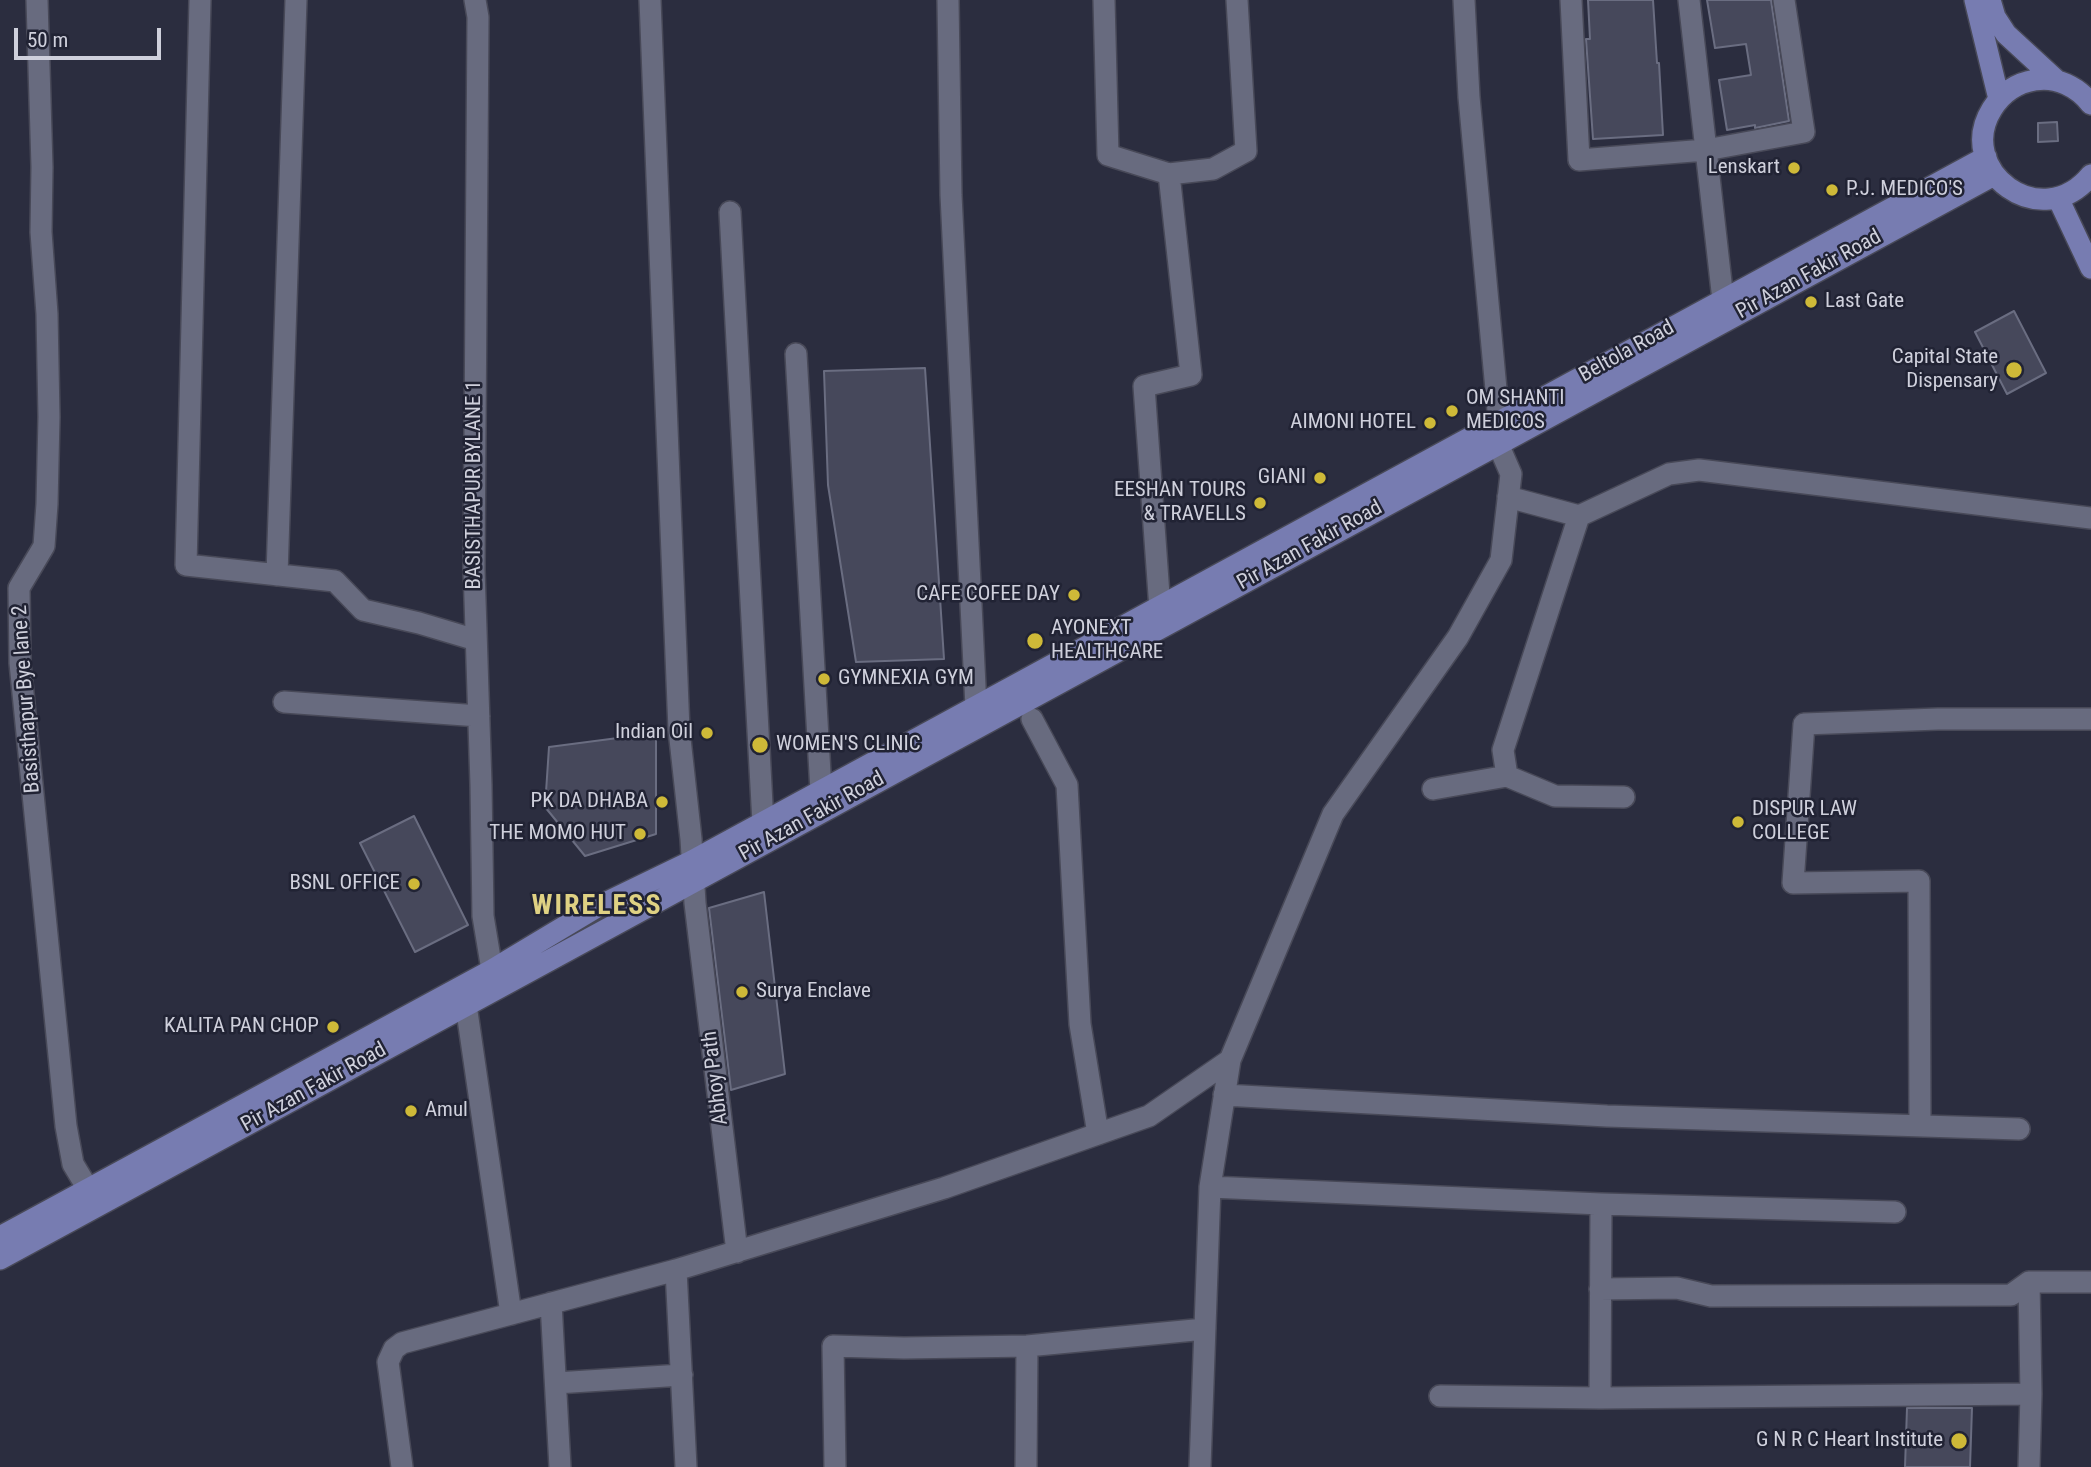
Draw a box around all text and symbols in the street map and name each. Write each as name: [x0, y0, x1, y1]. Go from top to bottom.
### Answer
scale bar: [18, 14, 164, 58]
text: 50 m: [27, 28, 68, 52]
place label: Lenskart: [1708, 155, 1780, 181]
marker: Lenskart: [1786, 160, 1802, 176]
place label: P.J. MEDICO'S: [1846, 177, 1963, 203]
marker: P.J. MEDICO'S: [1824, 182, 1840, 198]
street label: Pir Azan Fakir Road: [1732, 225, 1886, 325]
place label: Last Gate: [1825, 289, 1904, 315]
marker: Last Gate: [1803, 294, 1819, 310]
street label: Beltola Road: [1575, 316, 1679, 388]
place label: Capital State Dispensary: [1892, 345, 1998, 395]
marker: Capital State Dispensary: [2004, 360, 2024, 380]
street label: BASISTHAPUR BYLANE 1: [462, 380, 488, 590]
place label: OM SHANTI MEDICOS: [1466, 386, 1564, 436]
marker: OM SHANTI MEDICOS: [1444, 403, 1460, 419]
place label: AIMONI HOTEL: [1290, 410, 1416, 436]
marker: AIMONI HOTEL: [1422, 415, 1438, 431]
place label: GIANI: [1258, 465, 1306, 491]
marker: GIANI: [1312, 470, 1328, 486]
place label: EESHAN TOURS & TRAVELLS: [1114, 478, 1246, 528]
marker: EESHAN TOURS & TRAVELLS: [1252, 495, 1268, 511]
street label: Pir Azan Fakir Road: [1233, 496, 1387, 596]
place label: CAFE COFEE DAY: [916, 582, 1060, 608]
marker: CAFE COFEE DAY: [1066, 587, 1082, 603]
street label: Basisthapur Bye lane 2: [8, 604, 46, 794]
place label: AYONEXT HEALTHCARE: [1051, 616, 1163, 666]
marker: AYONEXT HEALTHCARE: [1025, 631, 1045, 651]
place label: GYMNEXIA GYM: [838, 666, 974, 692]
marker: GYMNEXIA GYM: [816, 671, 832, 687]
place label: Indian Oil: [615, 720, 693, 746]
marker: Indian Oil: [699, 725, 715, 741]
place label: WOMEN'S CLINIC: [776, 732, 921, 758]
marker: WOMEN'S CLINIC: [750, 735, 770, 755]
street label: Pir Azan Fakir Road: [735, 767, 889, 867]
place label: PK DA DHABA: [531, 789, 648, 815]
marker: PK DA DHABA: [654, 794, 670, 810]
place label: DISPUR LAW COLLEGE: [1752, 797, 1857, 847]
marker: DISPUR LAW COLLEGE: [1730, 814, 1746, 830]
place label: THE MOMO HUT: [489, 821, 626, 847]
marker: THE MOMO HUT: [632, 826, 648, 842]
place label: BSNL OFFICE: [289, 871, 400, 897]
marker: BSNL OFFICE: [406, 876, 422, 892]
district label: WIRELESS: [532, 890, 662, 924]
place label: Surya Enclave: [756, 979, 871, 1005]
marker: Surya Enclave: [734, 984, 750, 1000]
place label: KALITA PAN CHOP: [164, 1014, 319, 1040]
marker: KALITA PAN CHOP: [325, 1019, 341, 1035]
street label: Abhoy Path: [698, 1030, 734, 1126]
street label: Pir Azan Fakir Road: [237, 1038, 391, 1138]
place label: Amul: [425, 1098, 468, 1124]
marker: Amul: [403, 1103, 419, 1119]
place label: G N R C Heart Institute: [1756, 1428, 1943, 1454]
marker: G N R C Heart Institute: [1949, 1431, 1969, 1451]

